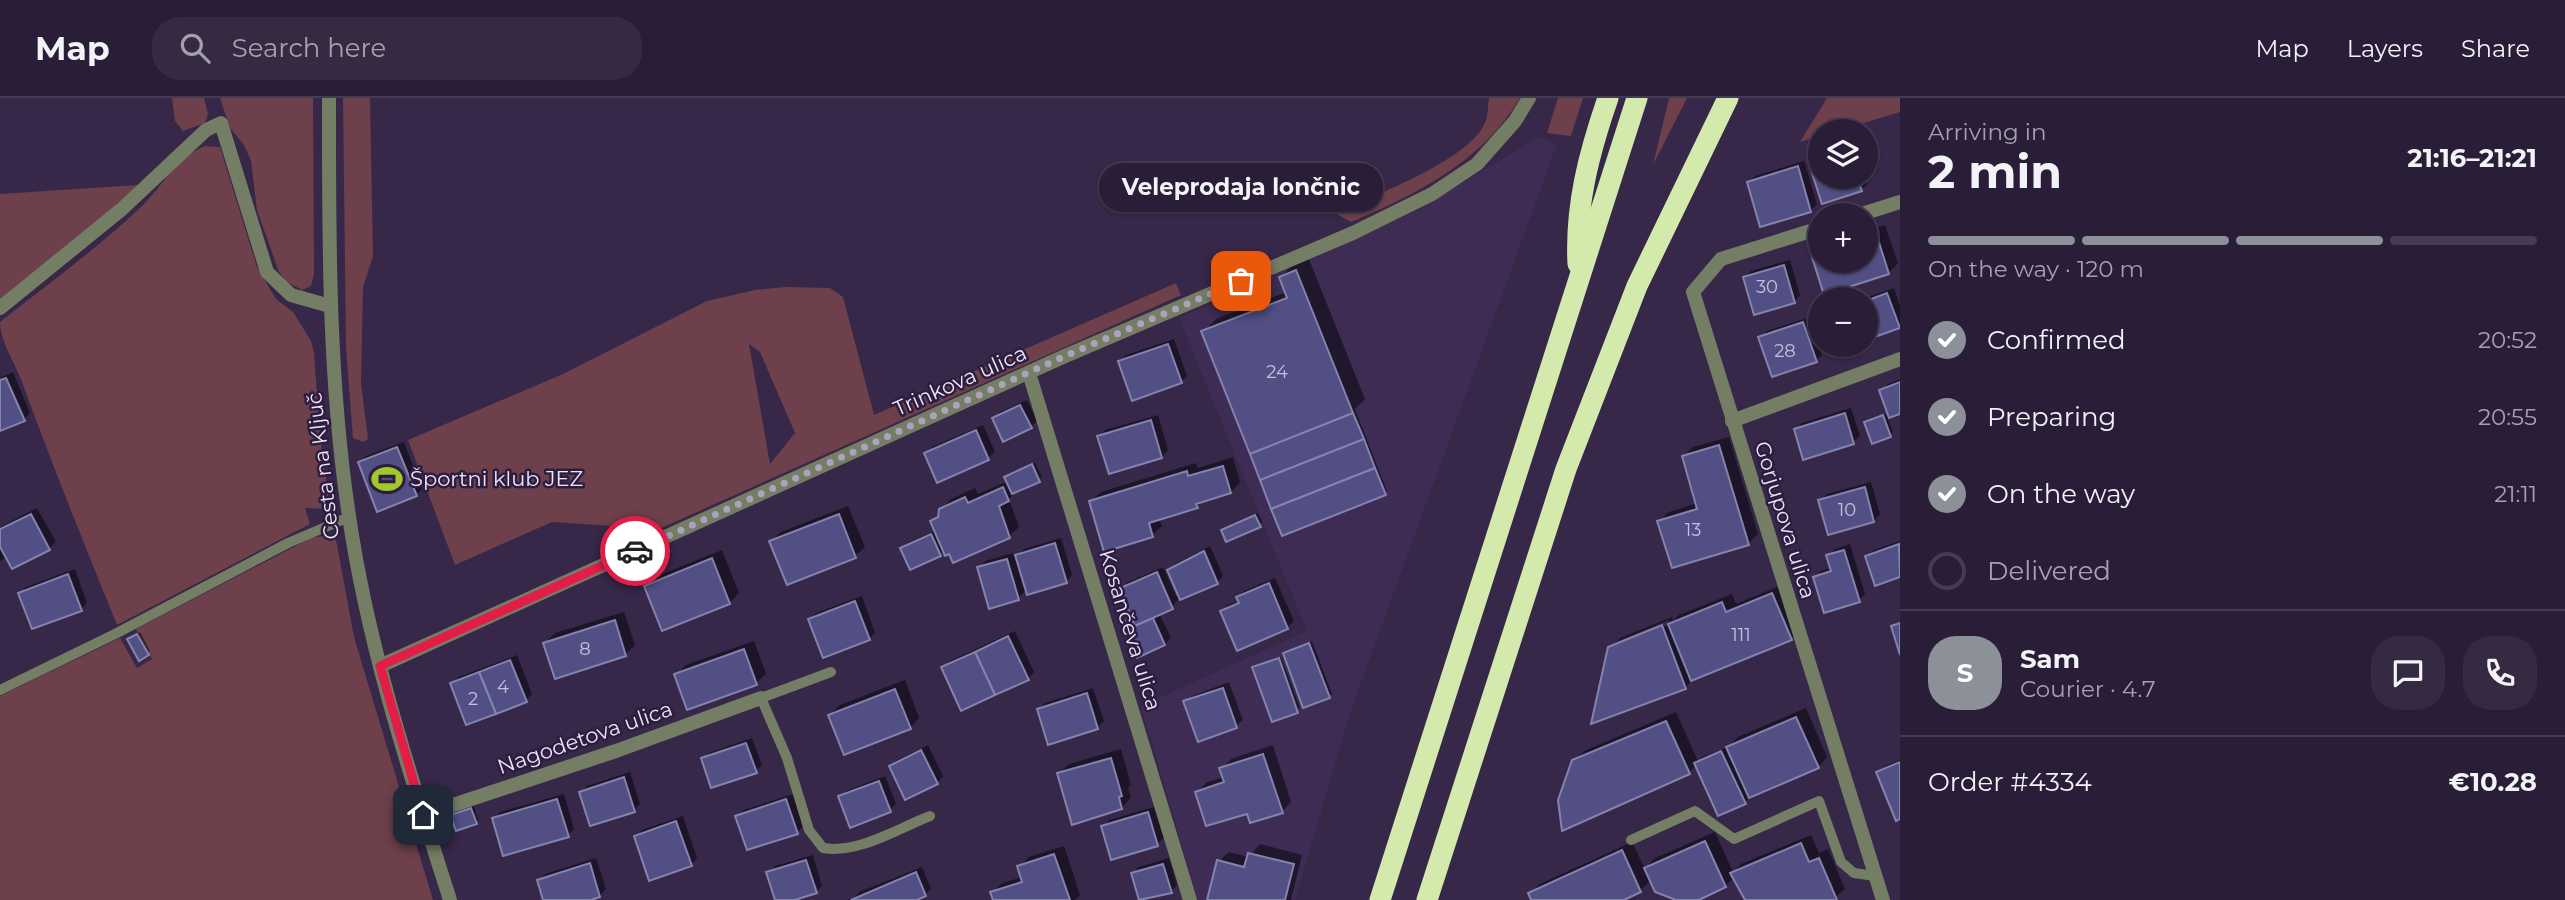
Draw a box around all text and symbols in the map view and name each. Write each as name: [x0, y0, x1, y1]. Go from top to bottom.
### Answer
search box: [152, 17, 642, 80]
text: Map: [35, 28, 110, 68]
icon: search: [176, 29, 214, 67]
text: Search here: [232, 32, 386, 64]
text: Map: [2255, 34, 2309, 63]
text: Layers: [2347, 34, 2423, 63]
text: Share: [2461, 34, 2530, 63]
text: Arriving in: [1928, 118, 2047, 146]
map controls: [1808, 119, 1878, 357]
button: layers: [1808, 119, 1878, 189]
text: 21:16–21:21: [2407, 142, 2537, 174]
text: 2 min: [1928, 143, 2062, 200]
callout: Veleprodaja lončnic: [1099, 162, 1383, 211]
text: Veleprodaja lončnic: [1122, 173, 1360, 201]
button: +: [1808, 203, 1878, 273]
pin: [1211, 251, 1271, 311]
text: On the way · 120 m: [1928, 255, 2144, 283]
icon: bag: [1222, 262, 1260, 300]
house number: 30: [1756, 276, 1778, 298]
button: −: [1808, 287, 1878, 357]
icon: check: [1928, 321, 1966, 359]
text: Confirmed: [1987, 324, 2126, 356]
text: 20:52: [2478, 326, 2537, 354]
street label: Trinkova ulica: [889, 340, 1030, 421]
house number: 28: [1774, 340, 1796, 362]
house number: 24: [1266, 361, 1288, 383]
street label: Cesta na Ključ: [301, 391, 344, 541]
icon: check: [1928, 398, 1966, 436]
text: Preparing: [1987, 401, 2116, 433]
text: 20:55: [2478, 403, 2537, 431]
street label: Gorjupova ulica: [1750, 438, 1821, 602]
sports icon: Športni klub JEZ: [370, 462, 404, 496]
place label: Športni klub JEZ: [410, 466, 583, 491]
icon: check: [1928, 475, 1966, 513]
text: On the way: [1987, 478, 2135, 510]
text: 21:11: [2494, 480, 2537, 508]
house number: 10: [1838, 499, 1856, 521]
courier: [600, 516, 670, 586]
house number: 13: [1685, 519, 1701, 541]
icon: car: [616, 532, 654, 570]
street label: Kosančeva ulica: [1094, 546, 1167, 713]
text: Delivered: [1987, 555, 2111, 587]
house number: 111: [1731, 624, 1751, 646]
button: chat: [2371, 636, 2445, 710]
button: phone: [2463, 636, 2537, 710]
house number: 8: [579, 638, 591, 660]
text: Sam: [2020, 643, 2080, 675]
text: S: [1957, 657, 1973, 689]
text: Courier · 4.7: [2020, 675, 2156, 703]
house number: 4: [497, 676, 509, 698]
house number: 2: [468, 688, 478, 710]
street label: Nagodetova ulica: [494, 696, 676, 779]
text: Order #4334: [1928, 766, 2092, 798]
text: €10.28: [2449, 766, 2537, 798]
pin: [393, 785, 453, 845]
icon: home: [404, 796, 442, 834]

